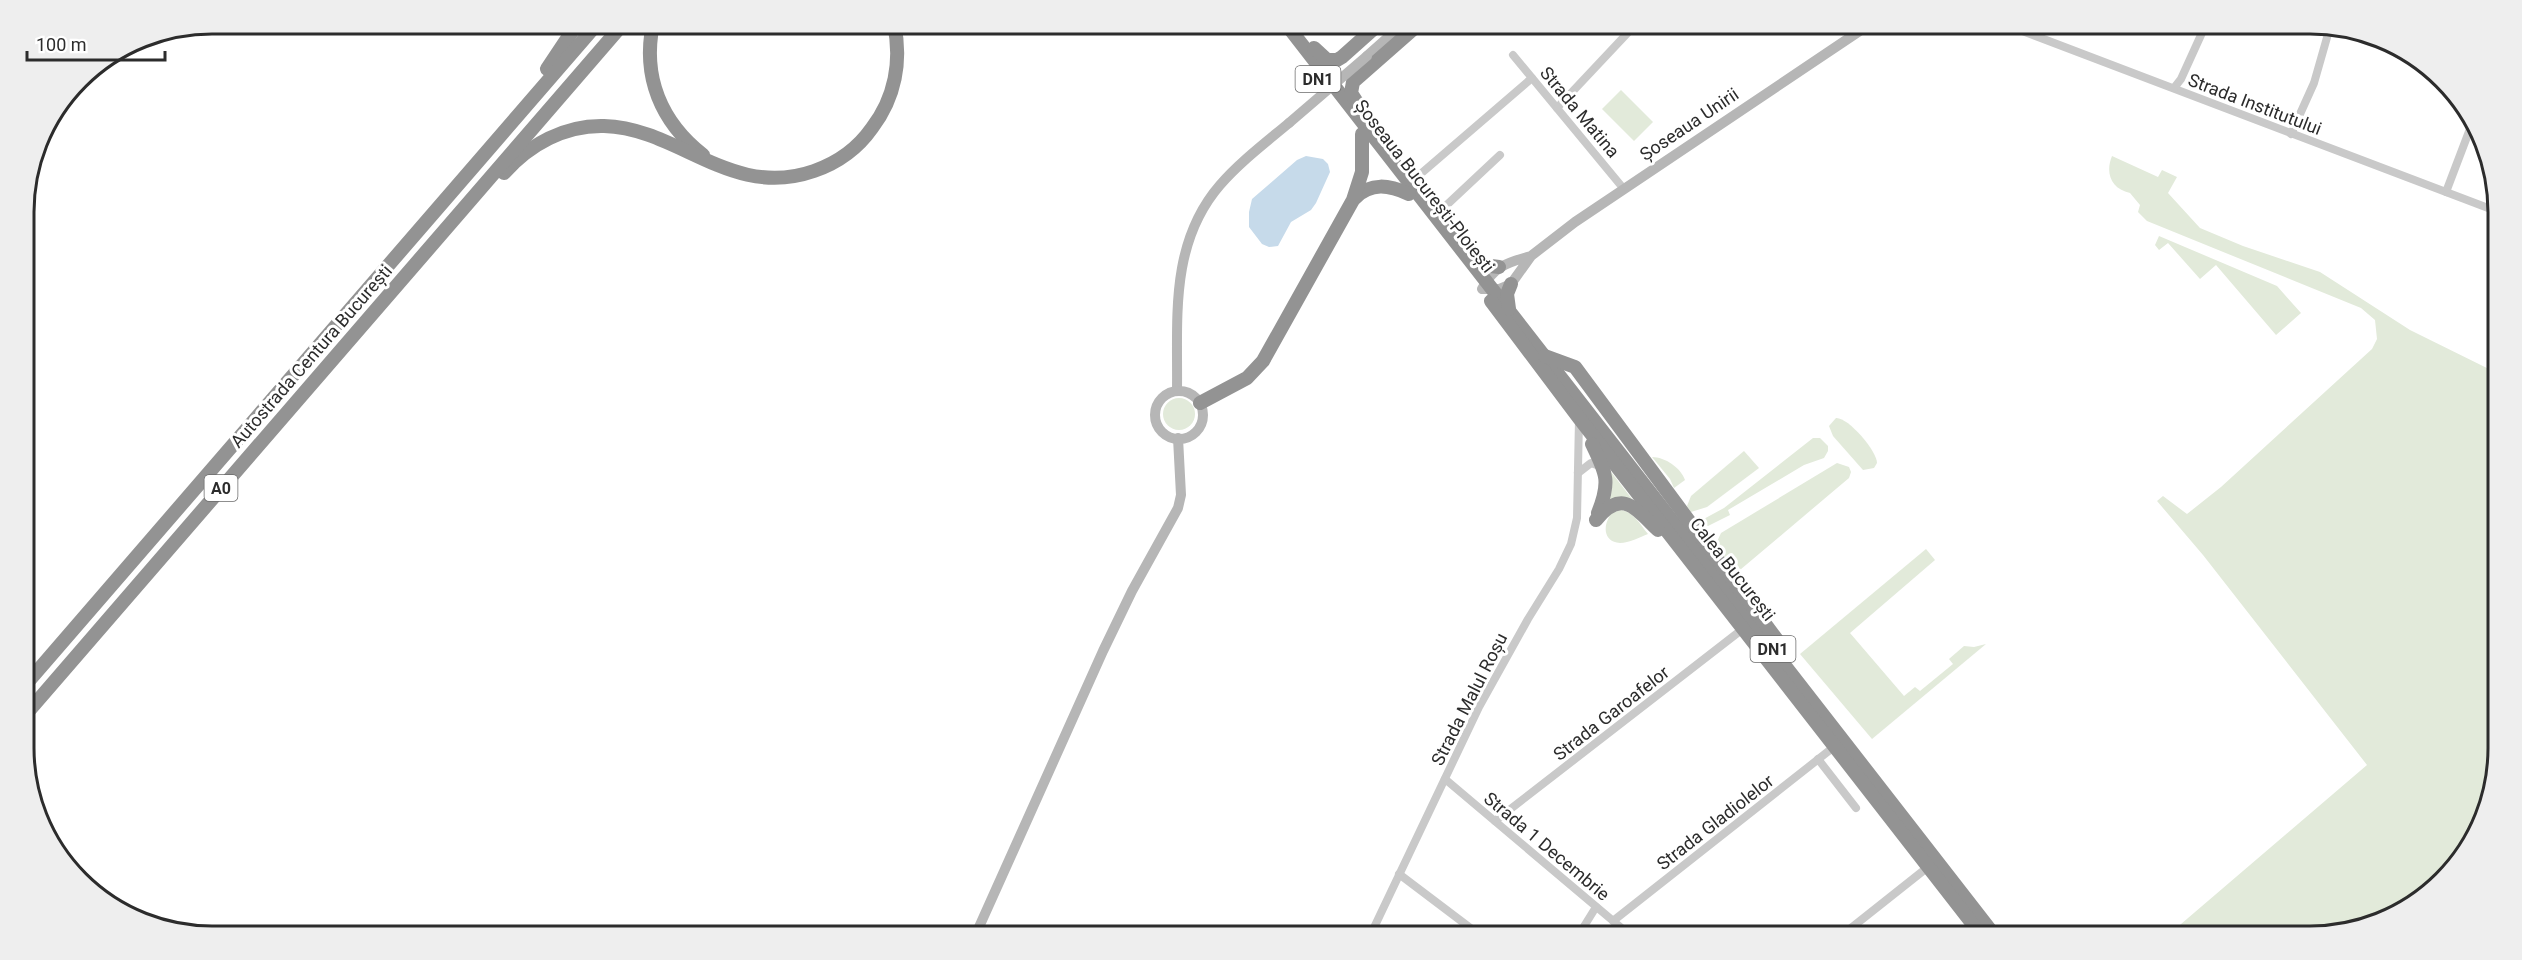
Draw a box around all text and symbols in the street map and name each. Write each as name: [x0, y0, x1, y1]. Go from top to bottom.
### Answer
scale bar: [27, 24, 165, 62]
text: 100 m: [36, 34, 87, 55]
street label: Strada Matina: [1536, 62, 1624, 162]
road number: DN1: [1296, 66, 1340, 92]
street label: Strada Institutului: [2185, 69, 2325, 139]
street label: Șoseaua Unirii: [1636, 83, 1743, 166]
street label: Șoseaua București-Ploiești: [1350, 95, 1499, 277]
street label: Autostrada Centura București: [226, 260, 397, 452]
road number: A0: [204, 475, 238, 501]
street label: Calea București: [1685, 513, 1780, 625]
street label: Strada Malul Roșu: [1427, 629, 1512, 769]
road number: DN1: [1750, 636, 1796, 662]
street label: Strada Garoafelor: [1549, 661, 1673, 765]
street label: Strada Gladiolelor: [1652, 770, 1778, 874]
street label: Strada 1 Decembrie: [1480, 787, 1614, 905]

